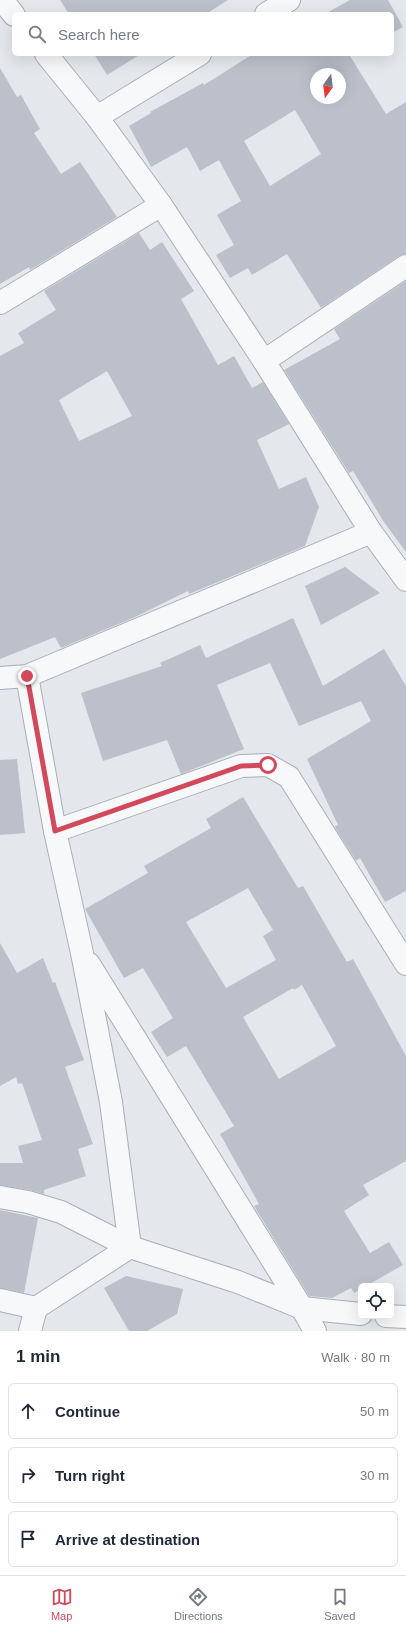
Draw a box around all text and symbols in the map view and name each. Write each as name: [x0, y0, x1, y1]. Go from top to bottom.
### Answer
search box: [12, 12, 394, 56]
icon: search: [26, 23, 48, 45]
text: Search here: [58, 26, 140, 43]
north arrow: [310, 68, 346, 104]
route end: [18, 667, 36, 685]
route start: [259, 756, 277, 774]
map controls: [358, 1283, 394, 1319]
button: locate: [358, 1283, 394, 1319]
text: 1 min: [16, 1347, 60, 1366]
text: Walk · 80 m: [321, 1350, 390, 1365]
icon: ahead: [17, 1400, 39, 1422]
text: Continue: [55, 1403, 120, 1420]
text: 50 m: [360, 1404, 389, 1419]
icon: right: [17, 1464, 39, 1486]
text: Turn right: [55, 1467, 125, 1484]
text: 30 m: [360, 1468, 389, 1483]
icon: arrive: [17, 1528, 39, 1550]
text: Arrive at destination: [55, 1531, 200, 1548]
tab: Map: [51, 1586, 73, 1622]
tab: Directions: [174, 1586, 223, 1622]
tab: Saved: [324, 1586, 355, 1622]

